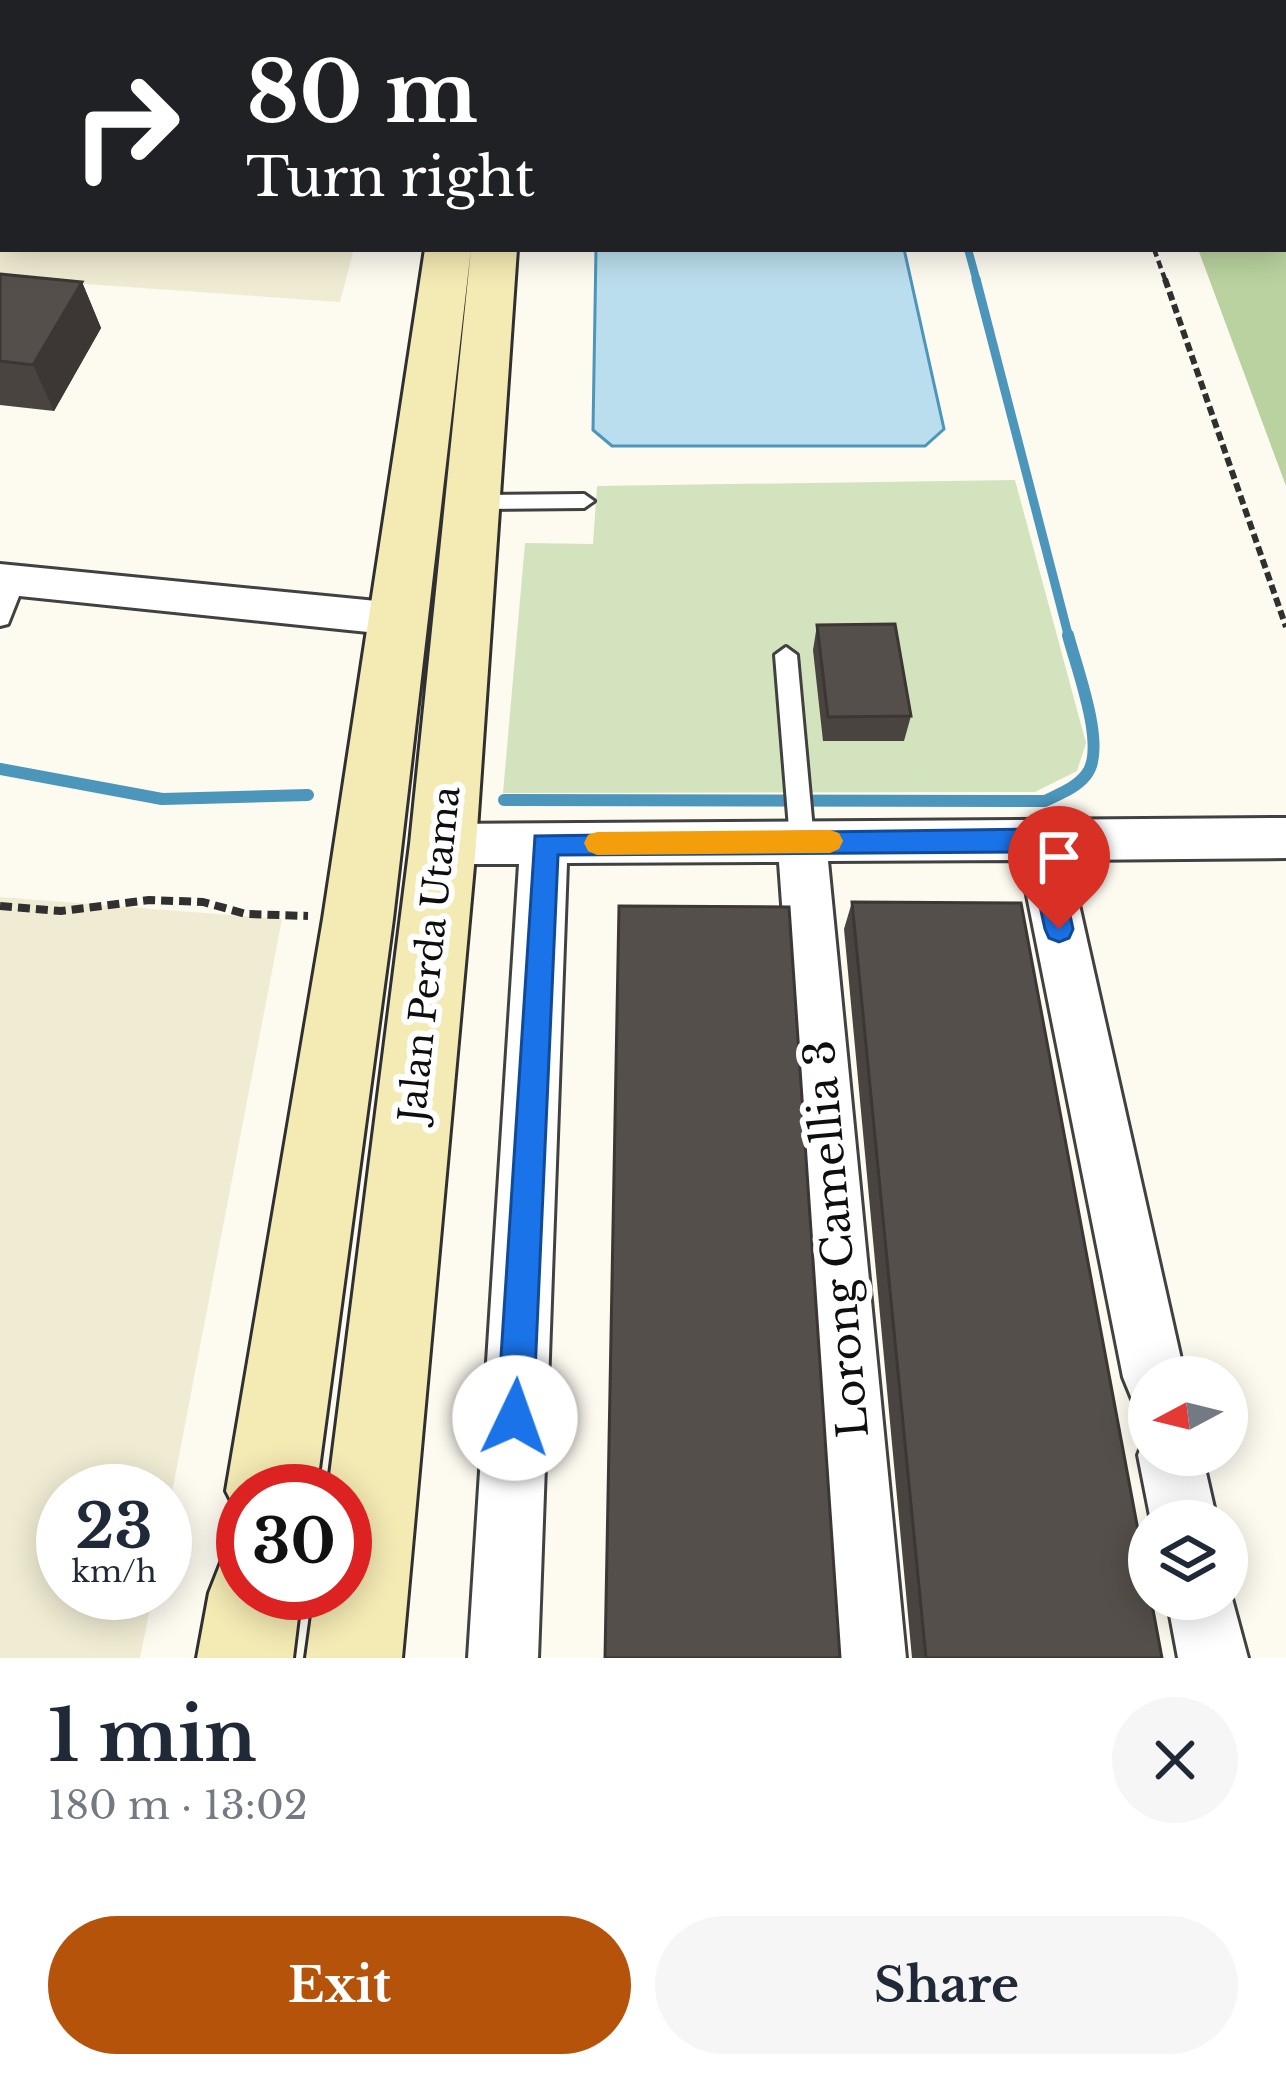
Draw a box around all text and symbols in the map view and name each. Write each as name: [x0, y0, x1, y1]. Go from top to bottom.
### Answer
text: 80 m: [246, 41, 478, 145]
icon: right: [48, 48, 204, 204]
text: Turn right: [246, 144, 535, 211]
street label: Jalan Perda Utama: [389, 784, 470, 1128]
pin: [1008, 806, 1110, 929]
icon: arrive: [1026, 824, 1092, 890]
street label: Lorong Camellia 3: [793, 1038, 879, 1440]
position arrow: [452, 1355, 578, 1481]
north arrow: [1128, 1356, 1248, 1476]
map controls: [1128, 1356, 1248, 1620]
speed limit sign: 30: [216, 1464, 372, 1620]
text: 23: [75, 1490, 153, 1564]
button: layers: [1128, 1500, 1248, 1620]
text: km/h: [71, 1553, 157, 1590]
text: 1 min: [48, 1691, 257, 1780]
button: close: [1112, 1697, 1238, 1823]
text: 180 m · 13:02: [48, 1781, 308, 1830]
button: Exit: [48, 1916, 631, 2054]
button: Share: [655, 1916, 1238, 2054]

